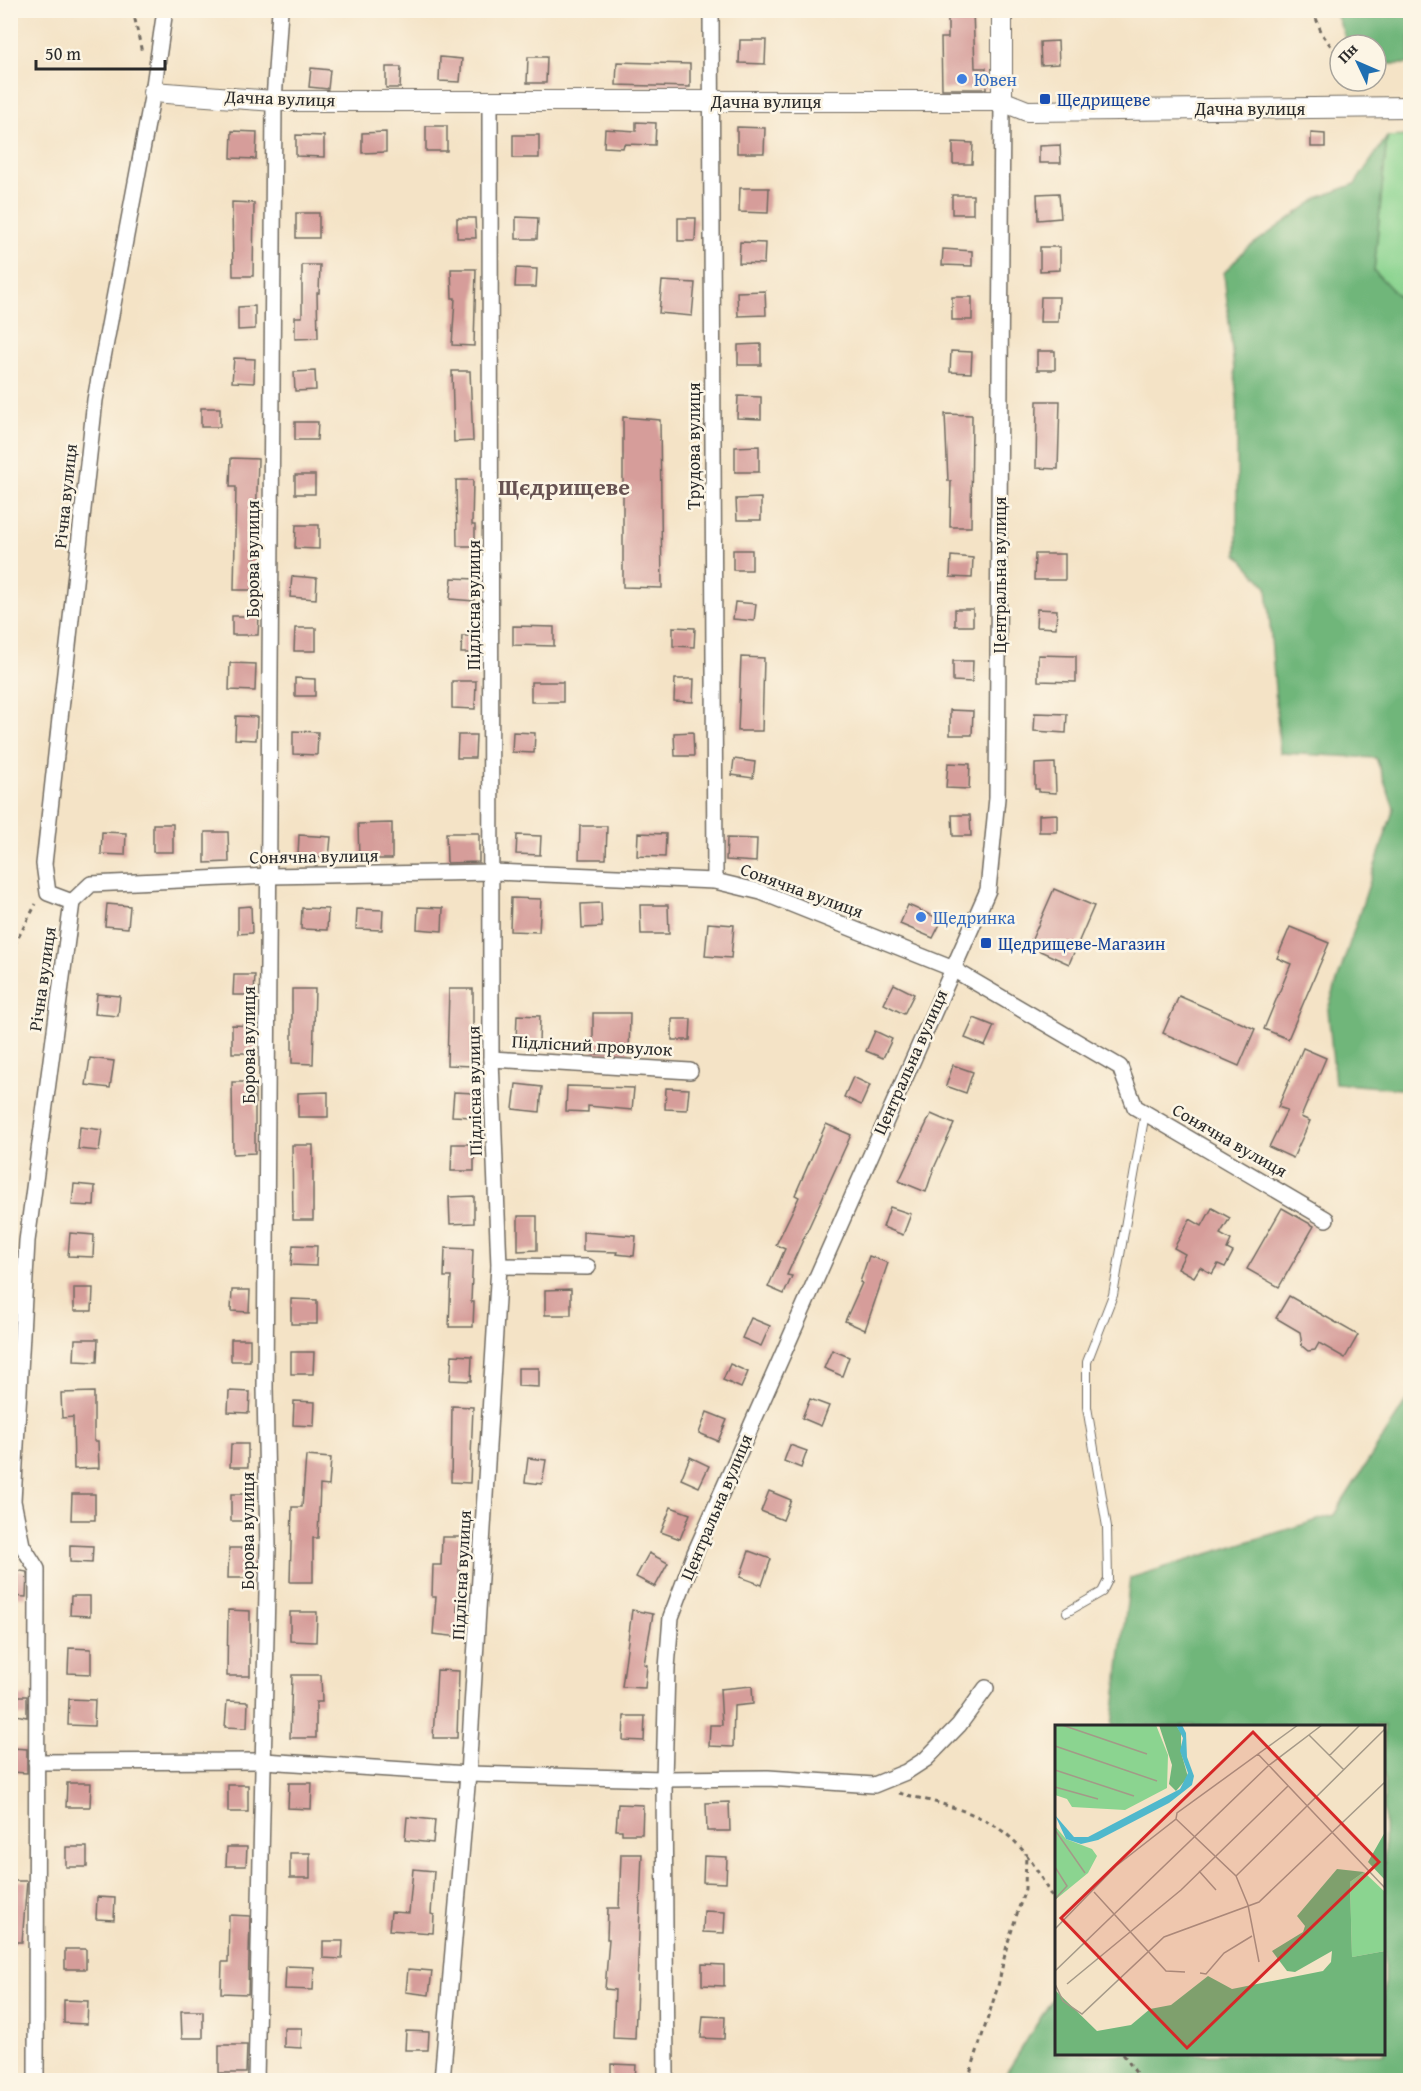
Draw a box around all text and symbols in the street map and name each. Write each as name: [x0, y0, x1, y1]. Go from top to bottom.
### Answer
scale bar: [36, 33, 165, 71]
north arrow: [1328, 33, 1388, 93]
text: Пн: [1331, 37, 1363, 68]
text: 50 m: [45, 40, 81, 67]
place label: Ювен: [974, 66, 1017, 93]
marker: Ювен: [955, 72, 969, 86]
street label: Дачна вулиця: [223, 83, 336, 113]
place label: Щедрищеве: [1057, 86, 1150, 113]
street label: Дачна вулиця: [710, 88, 821, 115]
marker: Щедрищеве: [1038, 92, 1052, 106]
street label: Дачна вулиця: [1194, 95, 1305, 122]
street label: Трудова вулиця: [680, 382, 707, 510]
street label: Річна вулиця: [46, 442, 84, 550]
district label: Щєдрищеве: [498, 469, 630, 504]
street label: Центральна вулиця: [986, 497, 1013, 653]
street label: Борова вулиця: [239, 500, 266, 618]
street label: Підлісна вулиця: [460, 540, 487, 670]
street label: Сонячна вулиця: [249, 841, 379, 871]
street label: Сонячна вулиця: [737, 855, 867, 925]
place label: Щедринка: [933, 904, 1016, 931]
marker: Щедринка: [914, 910, 928, 924]
street label: Річна вулиця: [21, 925, 63, 1033]
place label: Щедрищеве-Магазин: [998, 930, 1165, 957]
marker: Щедрищеве-Магазин: [979, 936, 993, 950]
street label: Центральна вулиця: [866, 985, 954, 1139]
street label: Борова вулиця: [235, 986, 262, 1104]
street label: Підлісна вулиця: [459, 1026, 489, 1156]
street label: Підлісний провулок: [511, 1027, 674, 1063]
street label: Сонячна вулиця: [1167, 1096, 1293, 1184]
street label: Центральна вулиця: [673, 1430, 759, 1584]
street label: Борова вулиця: [234, 1472, 261, 1590]
street label: Підлісна вулиця: [444, 1509, 478, 1641]
inset map: [1055, 1725, 1385, 2055]

